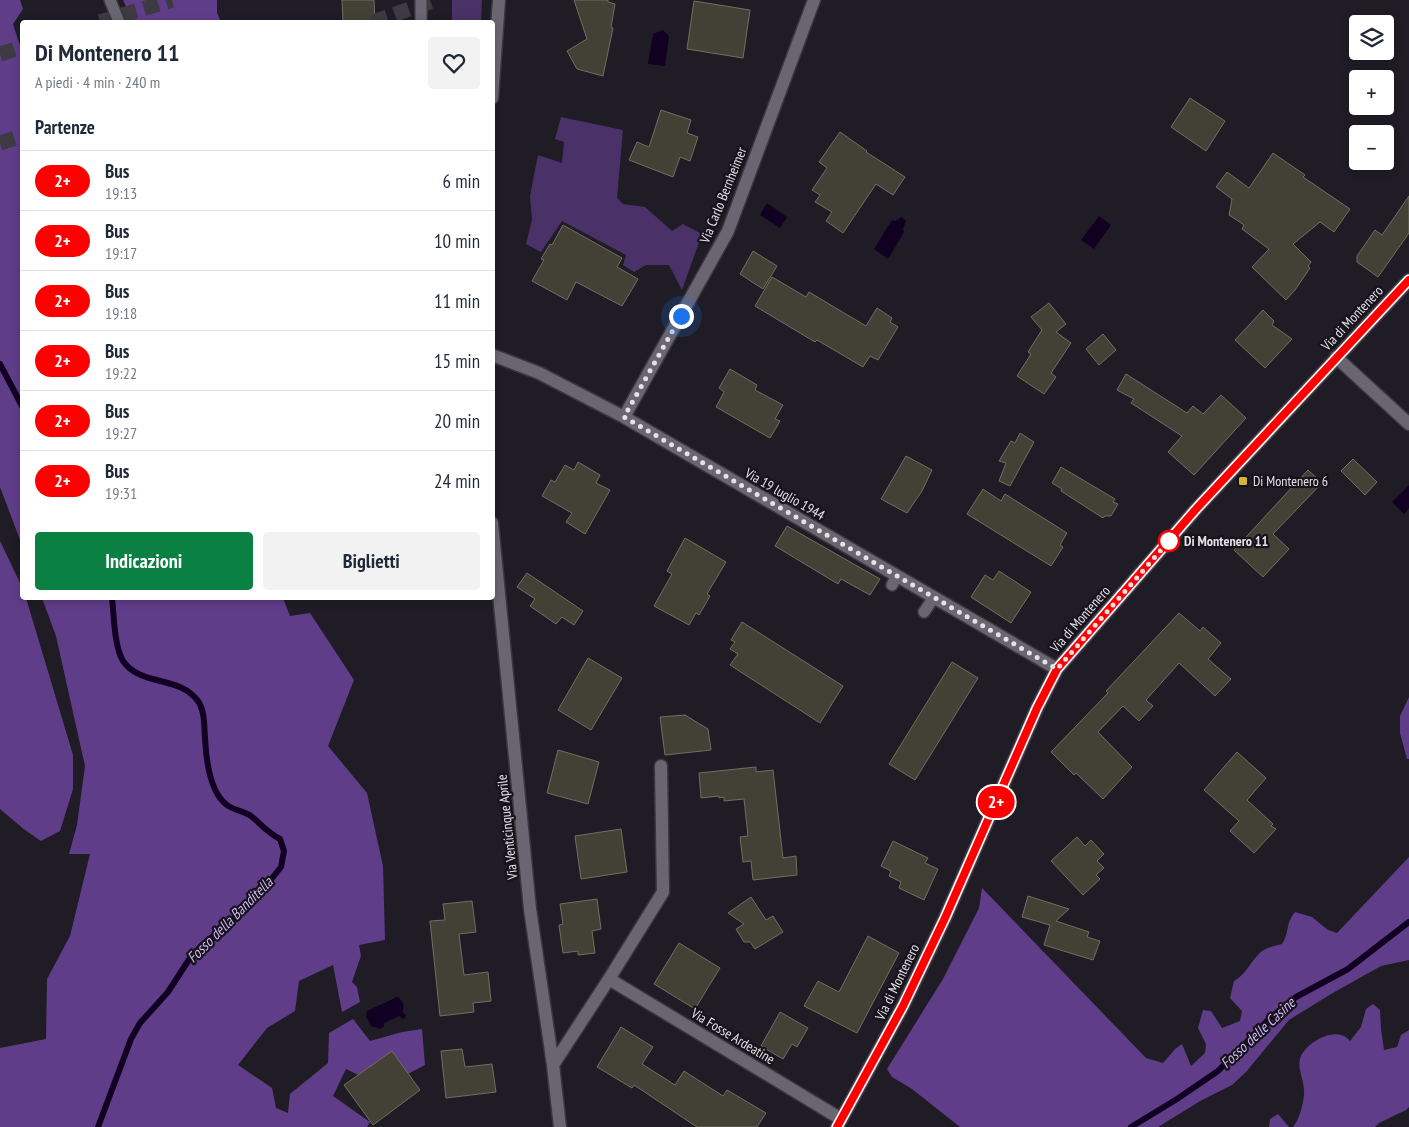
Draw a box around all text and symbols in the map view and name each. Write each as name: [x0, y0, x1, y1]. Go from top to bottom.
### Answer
map controls: [1349, 15, 1394, 170]
button: layers: [1349, 15, 1394, 60]
text: Di Montenero 11: [35, 37, 179, 68]
button: heart: [428, 37, 480, 89]
button: +: [1349, 70, 1394, 115]
text: A piedi · 4 min · 240 m: [35, 72, 160, 92]
text: Partenze: [35, 115, 95, 139]
button: −: [1349, 125, 1394, 170]
street label: Via Carlo Bernheimer: [695, 144, 751, 247]
text: Bus: [105, 159, 129, 183]
text: 2+: [54, 169, 71, 192]
text: 6 min: [443, 169, 480, 193]
text: 19:13: [105, 183, 137, 203]
text: Bus: [105, 219, 129, 243]
text: 2+: [54, 229, 71, 252]
text: 10 min: [434, 229, 480, 253]
text: 19:17: [105, 243, 137, 263]
text: Bus: [105, 279, 129, 303]
street label: Via di Montenero: [1317, 282, 1387, 355]
text: 2+: [54, 289, 71, 312]
text: 11 min: [434, 289, 480, 313]
text: 19:18: [105, 303, 137, 323]
your location: [669, 304, 694, 329]
text: Bus: [105, 339, 129, 363]
text: 2+: [54, 349, 71, 372]
text: 15 min: [434, 349, 480, 373]
text: 19:22: [105, 363, 137, 383]
text: Bus: [105, 399, 129, 423]
text: 2+: [54, 409, 71, 432]
text: 20 min: [434, 409, 480, 433]
text: 19:27: [105, 423, 137, 443]
text: Bus: [105, 459, 129, 483]
street label: Via 19 luglio 1944: [741, 463, 829, 525]
text: 2+: [54, 469, 71, 492]
text: 24 min: [434, 469, 480, 493]
place label: Di Montenero 6: [1253, 472, 1328, 490]
marker: Di Montenero 6: [1237, 475, 1249, 487]
text: 19:31: [105, 483, 137, 503]
marker: Di Montenero 11: [1158, 530, 1180, 552]
button: Indicazioni: [35, 532, 253, 590]
button: Biglietti: [263, 532, 480, 590]
place label: Di Montenero 11: [1184, 532, 1268, 550]
street label: Via di Montenero: [1045, 582, 1114, 657]
street label: Via Venticinque Aprile: [493, 773, 522, 881]
line badge: 2+: [974, 786, 1018, 818]
text: 2+: [988, 790, 1004, 813]
water label: Fosso della Banditella: [183, 872, 277, 967]
street label: Via di Montenero: [870, 941, 923, 1024]
water label: Fosso delle Casine: [1216, 993, 1300, 1072]
street label: Via Fosse Ardeatine: [687, 1003, 778, 1068]

